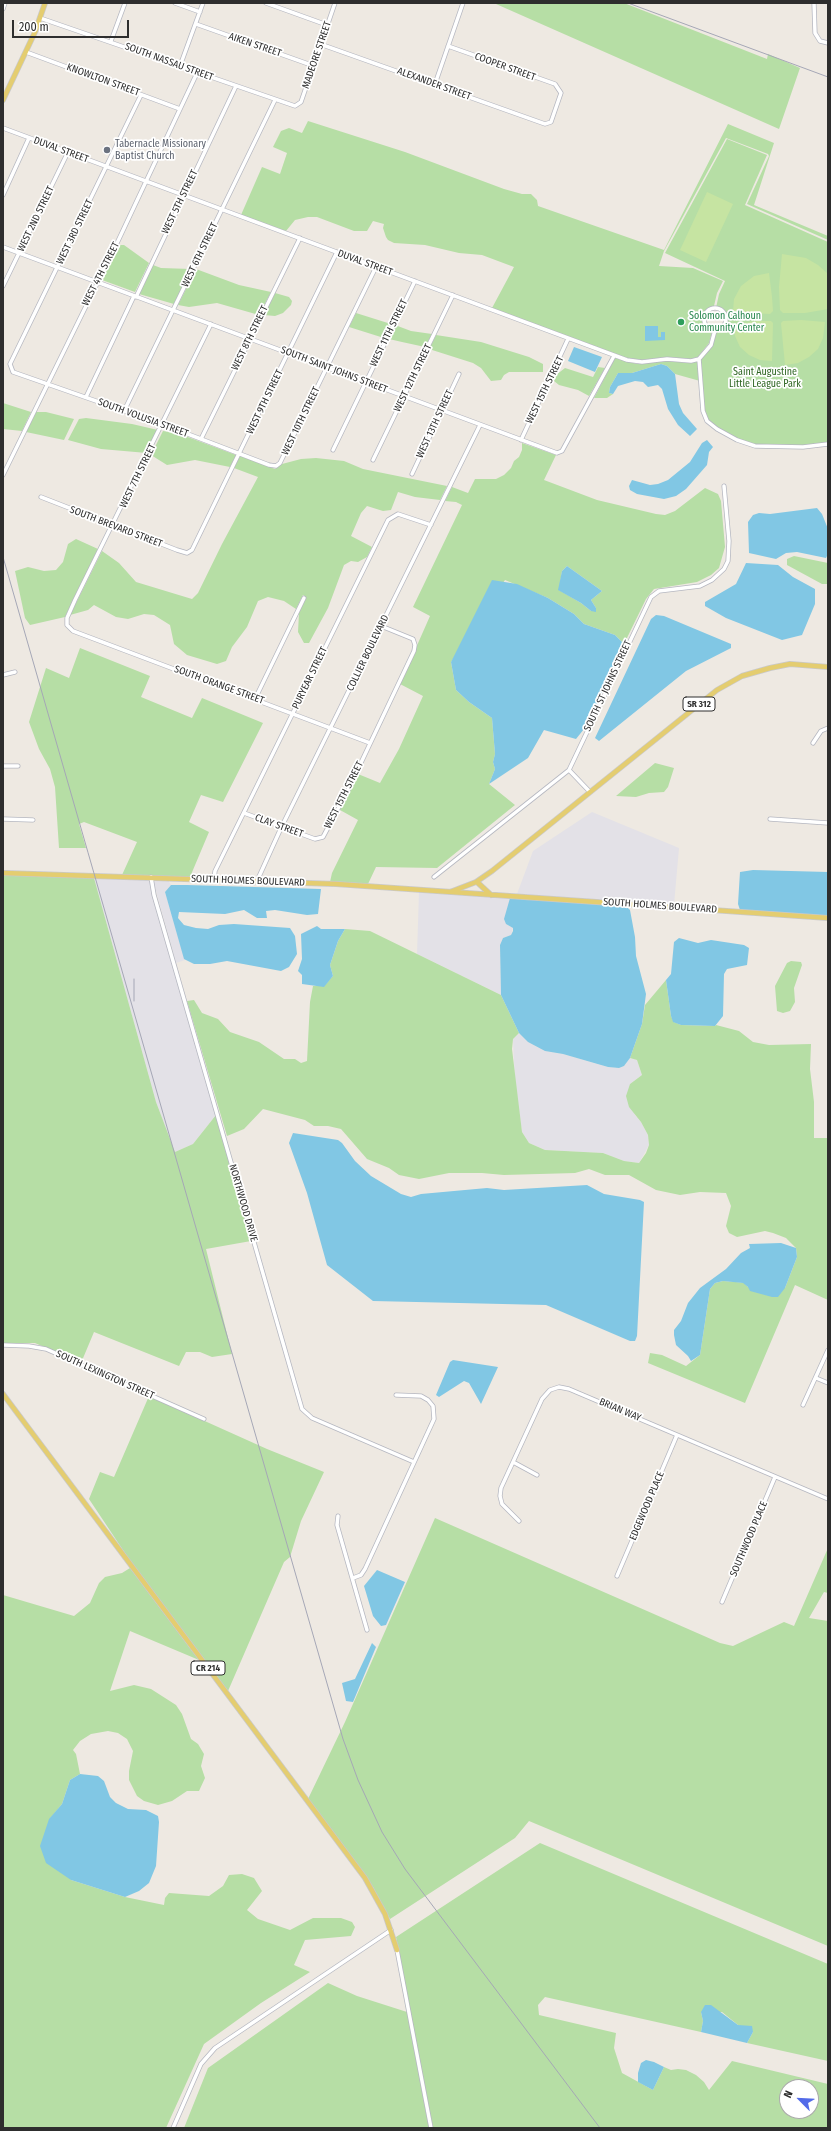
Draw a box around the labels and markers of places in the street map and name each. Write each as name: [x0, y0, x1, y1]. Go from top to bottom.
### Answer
place label: Tabernacle Missionary Baptist Church: [115, 138, 206, 162]
marker: Tabernacle Missionary Baptist Church: [102, 145, 112, 155]
place label: Solomon Calhoun Community Center: [689, 310, 764, 334]
marker: Solomon Calhoun Community Center: [676, 317, 686, 327]

